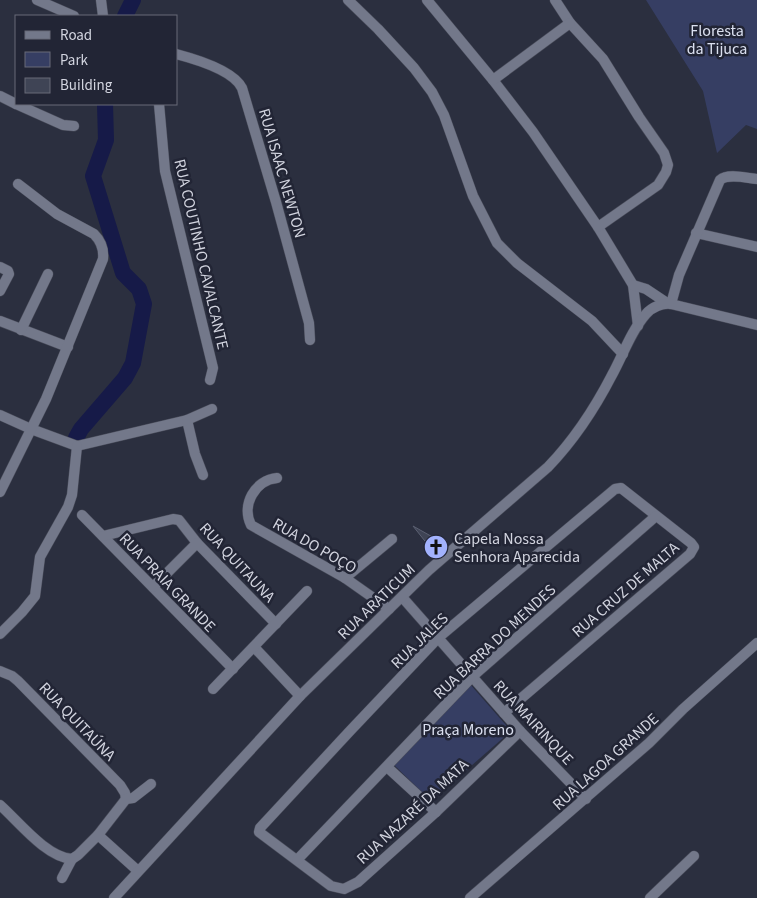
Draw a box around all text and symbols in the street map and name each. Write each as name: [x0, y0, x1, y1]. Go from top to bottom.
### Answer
legend: [15, 15, 178, 105]
park label: Floresta da Tijuca: [687, 20, 747, 60]
text: Road: [60, 25, 92, 46]
text: Park: [60, 50, 89, 71]
text: Building: [60, 75, 113, 96]
street label: RUA ISAAC NEWTON: [253, 106, 311, 241]
street label: RUA COUTINHO CAVALCANTE: [168, 157, 234, 352]
street label: RUA DO POÇO: [268, 513, 361, 579]
street label: RUA QUITAUNA: [194, 518, 280, 608]
street label: RUA PRAIA GRANDE: [114, 528, 220, 637]
place label: Capela Nossa Senhora Aparecida: [454, 528, 580, 568]
church icon: Capela Nossa Senhora Aparecida: [423, 534, 449, 560]
street label: RUA CRUZ DE MALTA: [567, 537, 684, 643]
street label: RUA ARATICUM: [333, 559, 420, 644]
street label: RUA BARRA DO MENDES: [429, 579, 561, 704]
street label: RUA JALES: [386, 608, 453, 674]
street label: RUA MAIRINQUE: [488, 675, 578, 770]
street label: RUA QUITAÚNA: [34, 677, 121, 766]
street label: RUA LAGOA GRANDE: [548, 708, 664, 815]
park label: Praça Moreno: [422, 719, 514, 741]
street label: RUA NAZARÉ DA MATA: [352, 754, 474, 869]

